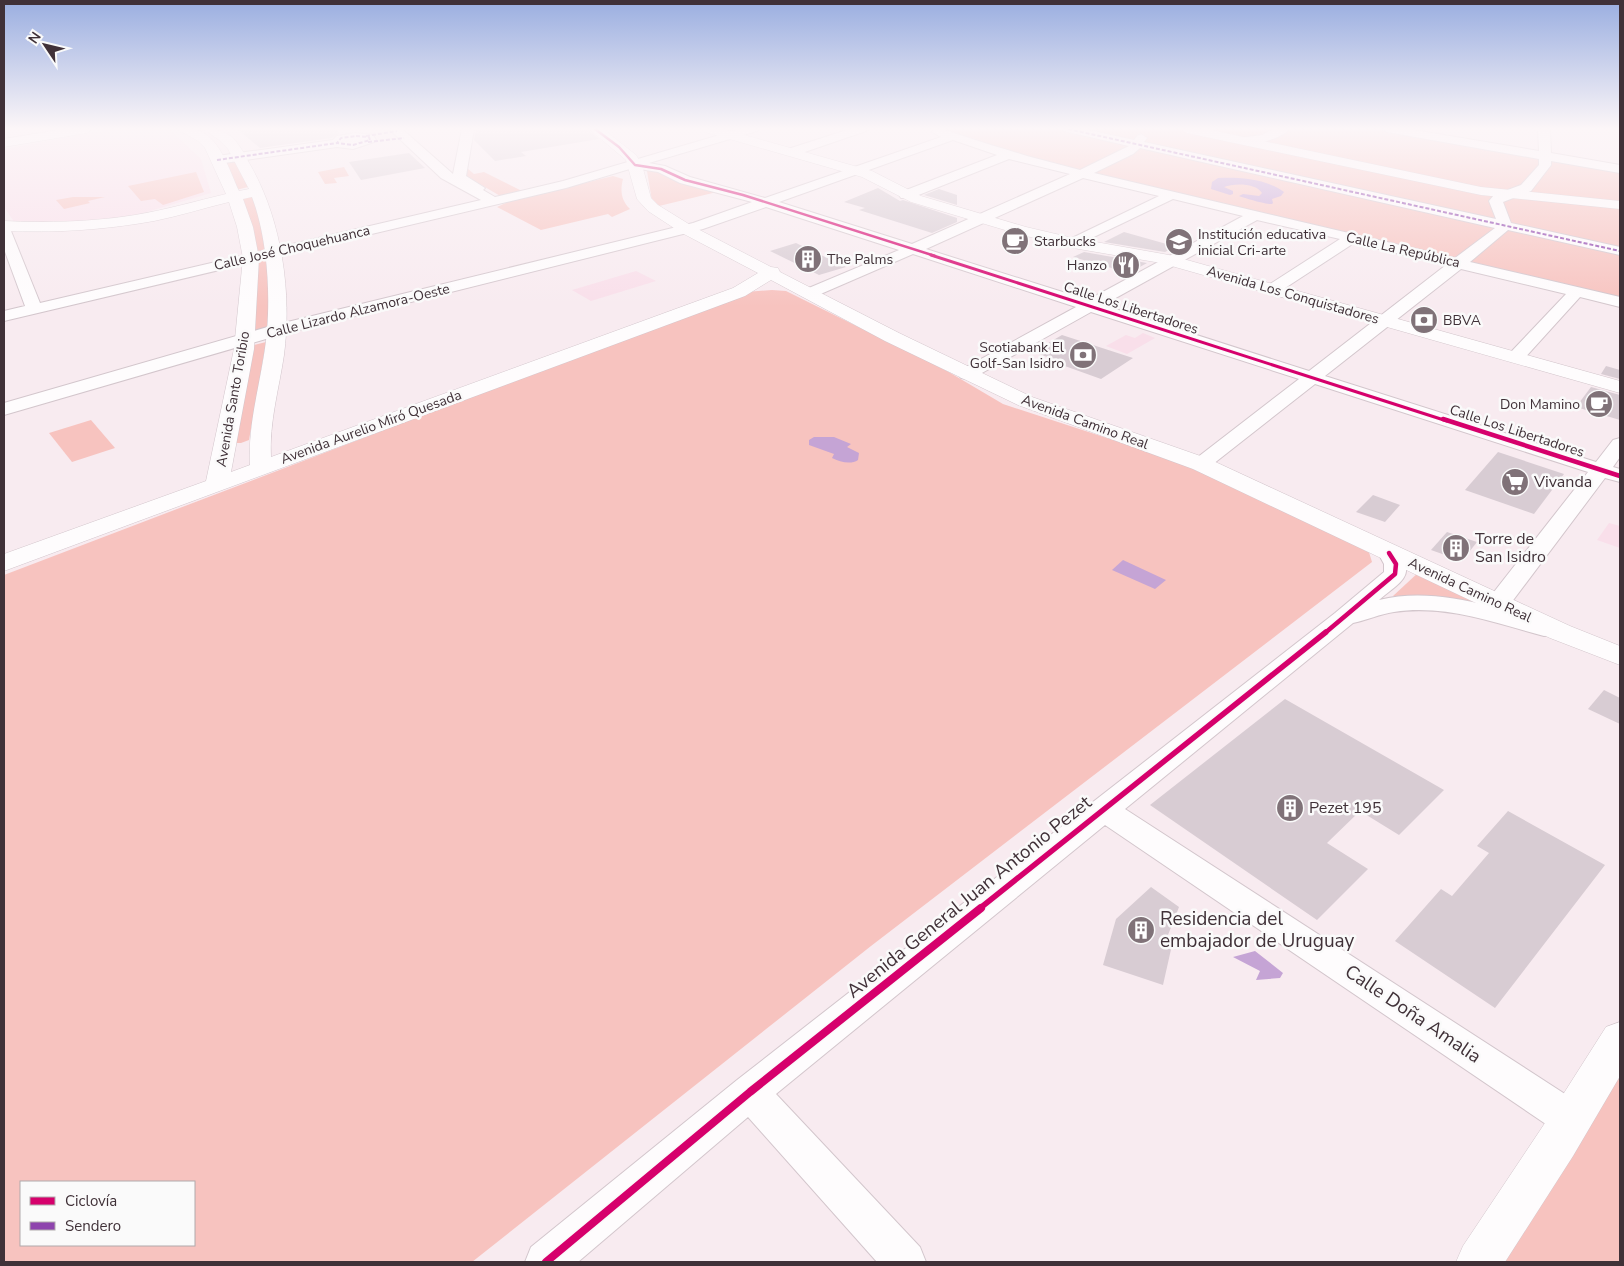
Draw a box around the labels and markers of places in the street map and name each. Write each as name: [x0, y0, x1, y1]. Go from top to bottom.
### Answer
place label: Institución educativa inicial Cri-arte: [1198, 225, 1326, 260]
cafe icon: Starbucks: [1000, 226, 1030, 256]
school or university icon: Institución educativa inicial Cri-arte: [1164, 227, 1194, 257]
place label: Starbucks: [1034, 232, 1096, 251]
building icon: The Palms: [793, 244, 823, 274]
place label: The Palms: [827, 250, 893, 269]
restaurant icon: Hanzo: [1111, 250, 1141, 280]
place label: Hanzo: [1067, 256, 1107, 275]
bank icon: BBVA: [1409, 305, 1439, 335]
place label: BBVA: [1443, 311, 1481, 330]
place label: Scotiabank El Golf-San Isidro: [970, 338, 1065, 373]
bank icon: Scotiabank El Golf-San Isidro: [1068, 340, 1098, 370]
cafe icon: Don Mamino: [1584, 389, 1614, 419]
place label: Don Mamino: [1500, 395, 1580, 414]
supermarket icon: Vivanda: [1500, 467, 1530, 497]
place label: Vivanda: [1533, 471, 1592, 493]
place label: Torre de San Isidro: [1475, 528, 1546, 568]
building icon: Torre de San Isidro: [1441, 533, 1471, 563]
building icon: Pezet 195: [1275, 793, 1305, 823]
place label: Pezet 195: [1309, 797, 1382, 819]
place label: Residencia del embajador de Uruguay: [1160, 906, 1355, 954]
building icon: Residencia del embajador de Uruguay: [1126, 915, 1156, 945]

